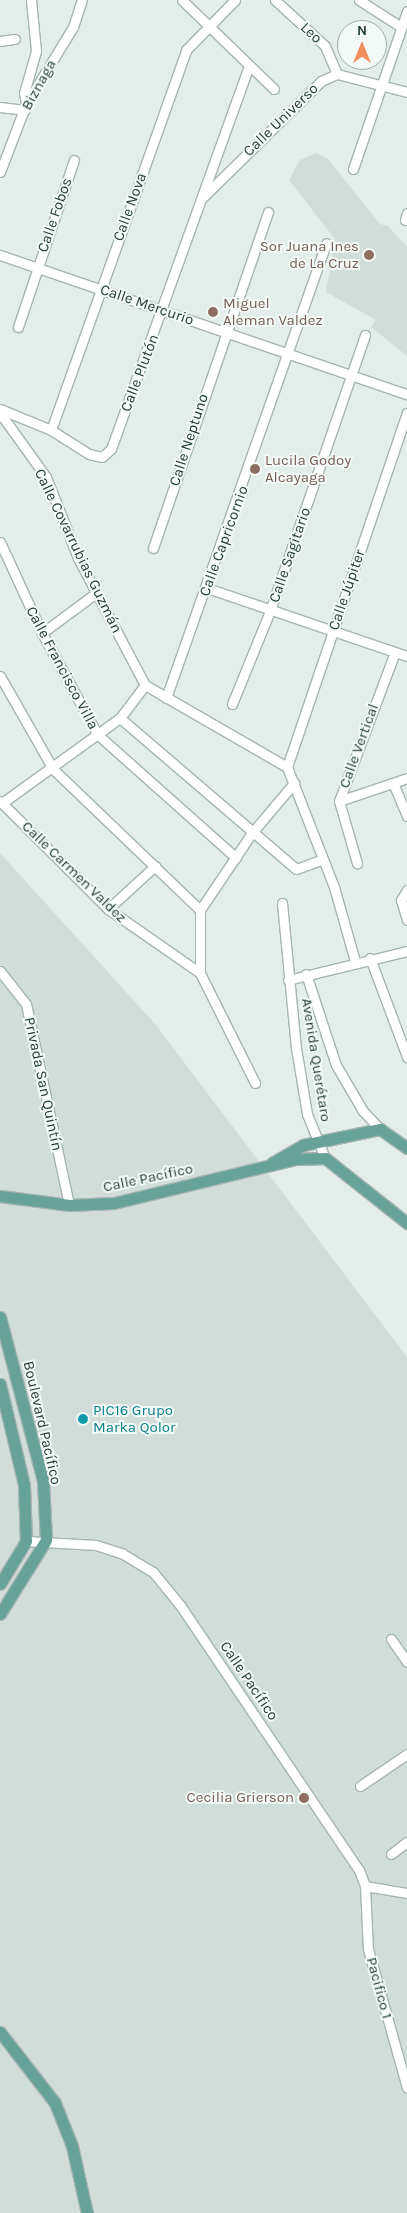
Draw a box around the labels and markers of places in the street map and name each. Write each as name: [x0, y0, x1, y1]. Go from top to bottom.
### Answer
place label: Sor Juana Ines de La Cruz: [260, 237, 359, 272]
marker: Sor Juana Ines de La Cruz: [363, 249, 375, 261]
place label: Miguel Aleman Valdez: [223, 294, 323, 329]
marker: Miguel Aleman Valdez: [207, 306, 219, 318]
place label: Lucila Godoy Alcayaga: [265, 451, 351, 486]
marker: Lucila Godoy Alcayaga: [249, 463, 261, 475]
place label: PIC16 Grupo Marka Qolor: [93, 1401, 175, 1436]
marker: PIC16 Grupo Marka Qolor: [77, 1413, 89, 1425]
place label: Cecilia Grierson: [187, 1789, 294, 1807]
marker: Cecilia Grierson: [298, 1792, 310, 1804]

